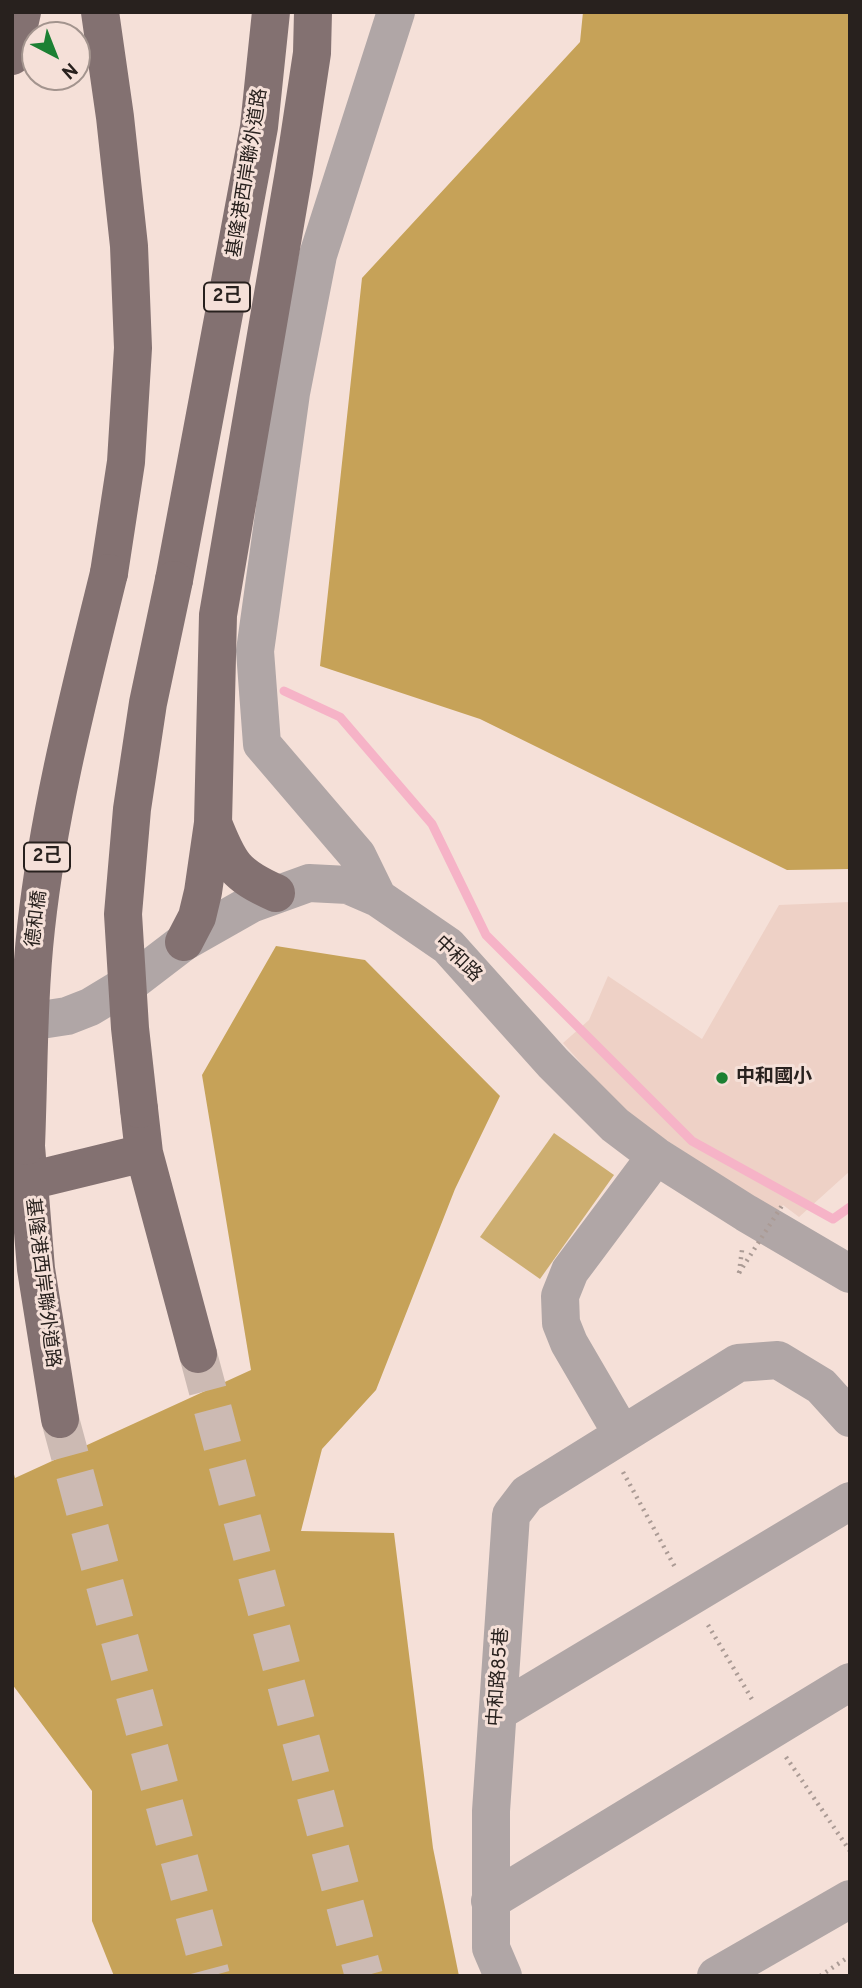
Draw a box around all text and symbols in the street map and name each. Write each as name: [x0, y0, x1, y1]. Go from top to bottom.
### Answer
north arrow: [21, 21, 91, 91]
text: N: [56, 57, 82, 84]
street label: 基隆港西岸聯外道路: [224, 87, 274, 259]
road number: 2己: [204, 282, 250, 312]
road number: 2己: [24, 842, 70, 872]
street label: 德和橋: [23, 889, 53, 949]
street label: 中和路: [429, 932, 485, 988]
place label: 中和國小: [736, 1067, 812, 1089]
marker: 中和國小: [714, 1070, 730, 1086]
street label: 基隆港西岸聯外道路: [19, 1197, 63, 1369]
street label: 中和路85巷: [485, 1627, 515, 1727]

